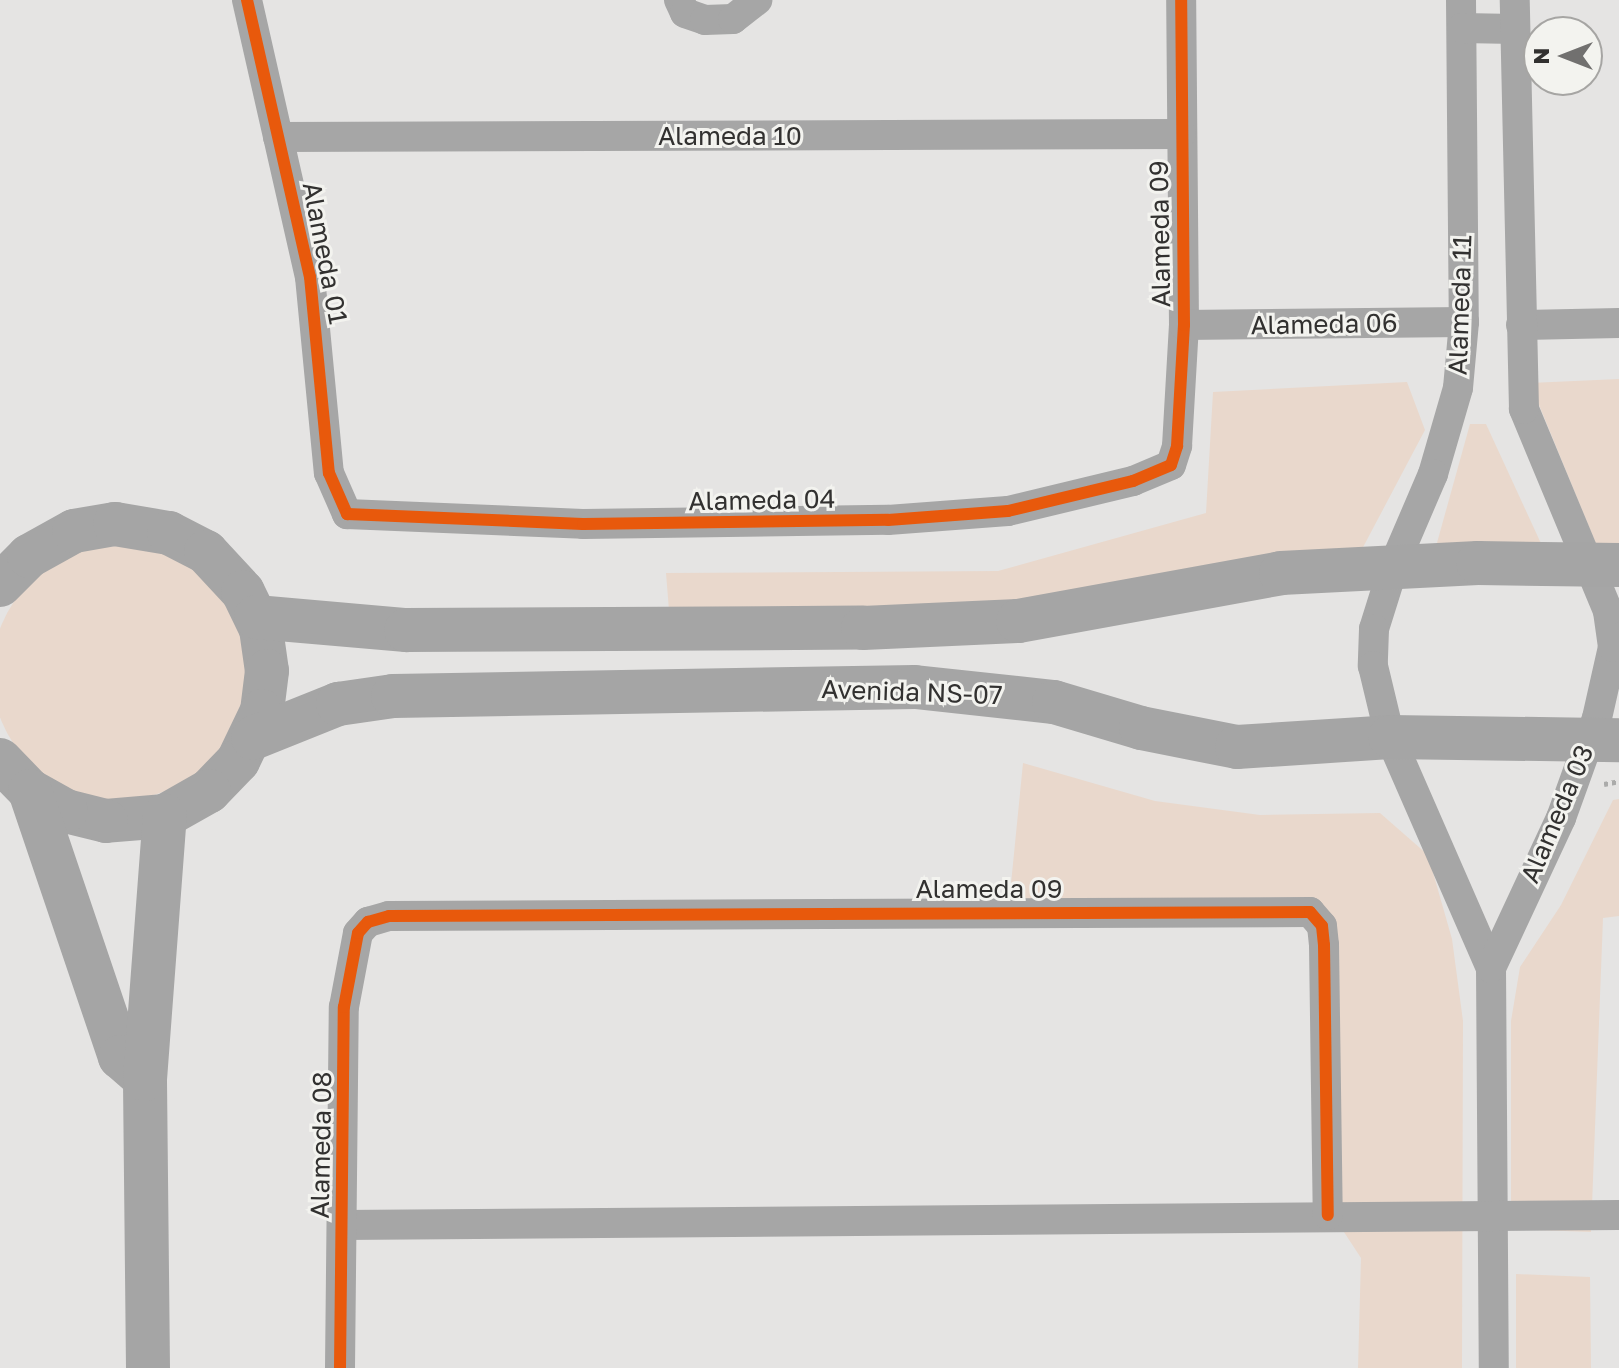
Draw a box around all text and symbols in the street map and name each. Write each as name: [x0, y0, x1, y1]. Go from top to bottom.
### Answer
north arrow: [1523, 16, 1603, 96]
text: N: [1527, 48, 1554, 64]
street label: Alameda 10: [658, 120, 802, 152]
street label: Alameda 09: [1143, 160, 1177, 308]
street label: Alameda 01: [296, 179, 354, 327]
street label: Alameda 11: [1442, 234, 1478, 376]
street label: Alameda 06: [1250, 307, 1398, 341]
street label: Alameda 04: [688, 483, 836, 517]
street label: Avenida NS-07: [821, 673, 1003, 711]
street label: Alameda 03: [1514, 740, 1600, 888]
street label: Alameda 09: [915, 873, 1063, 905]
street label: Alameda 08: [304, 1071, 338, 1219]

